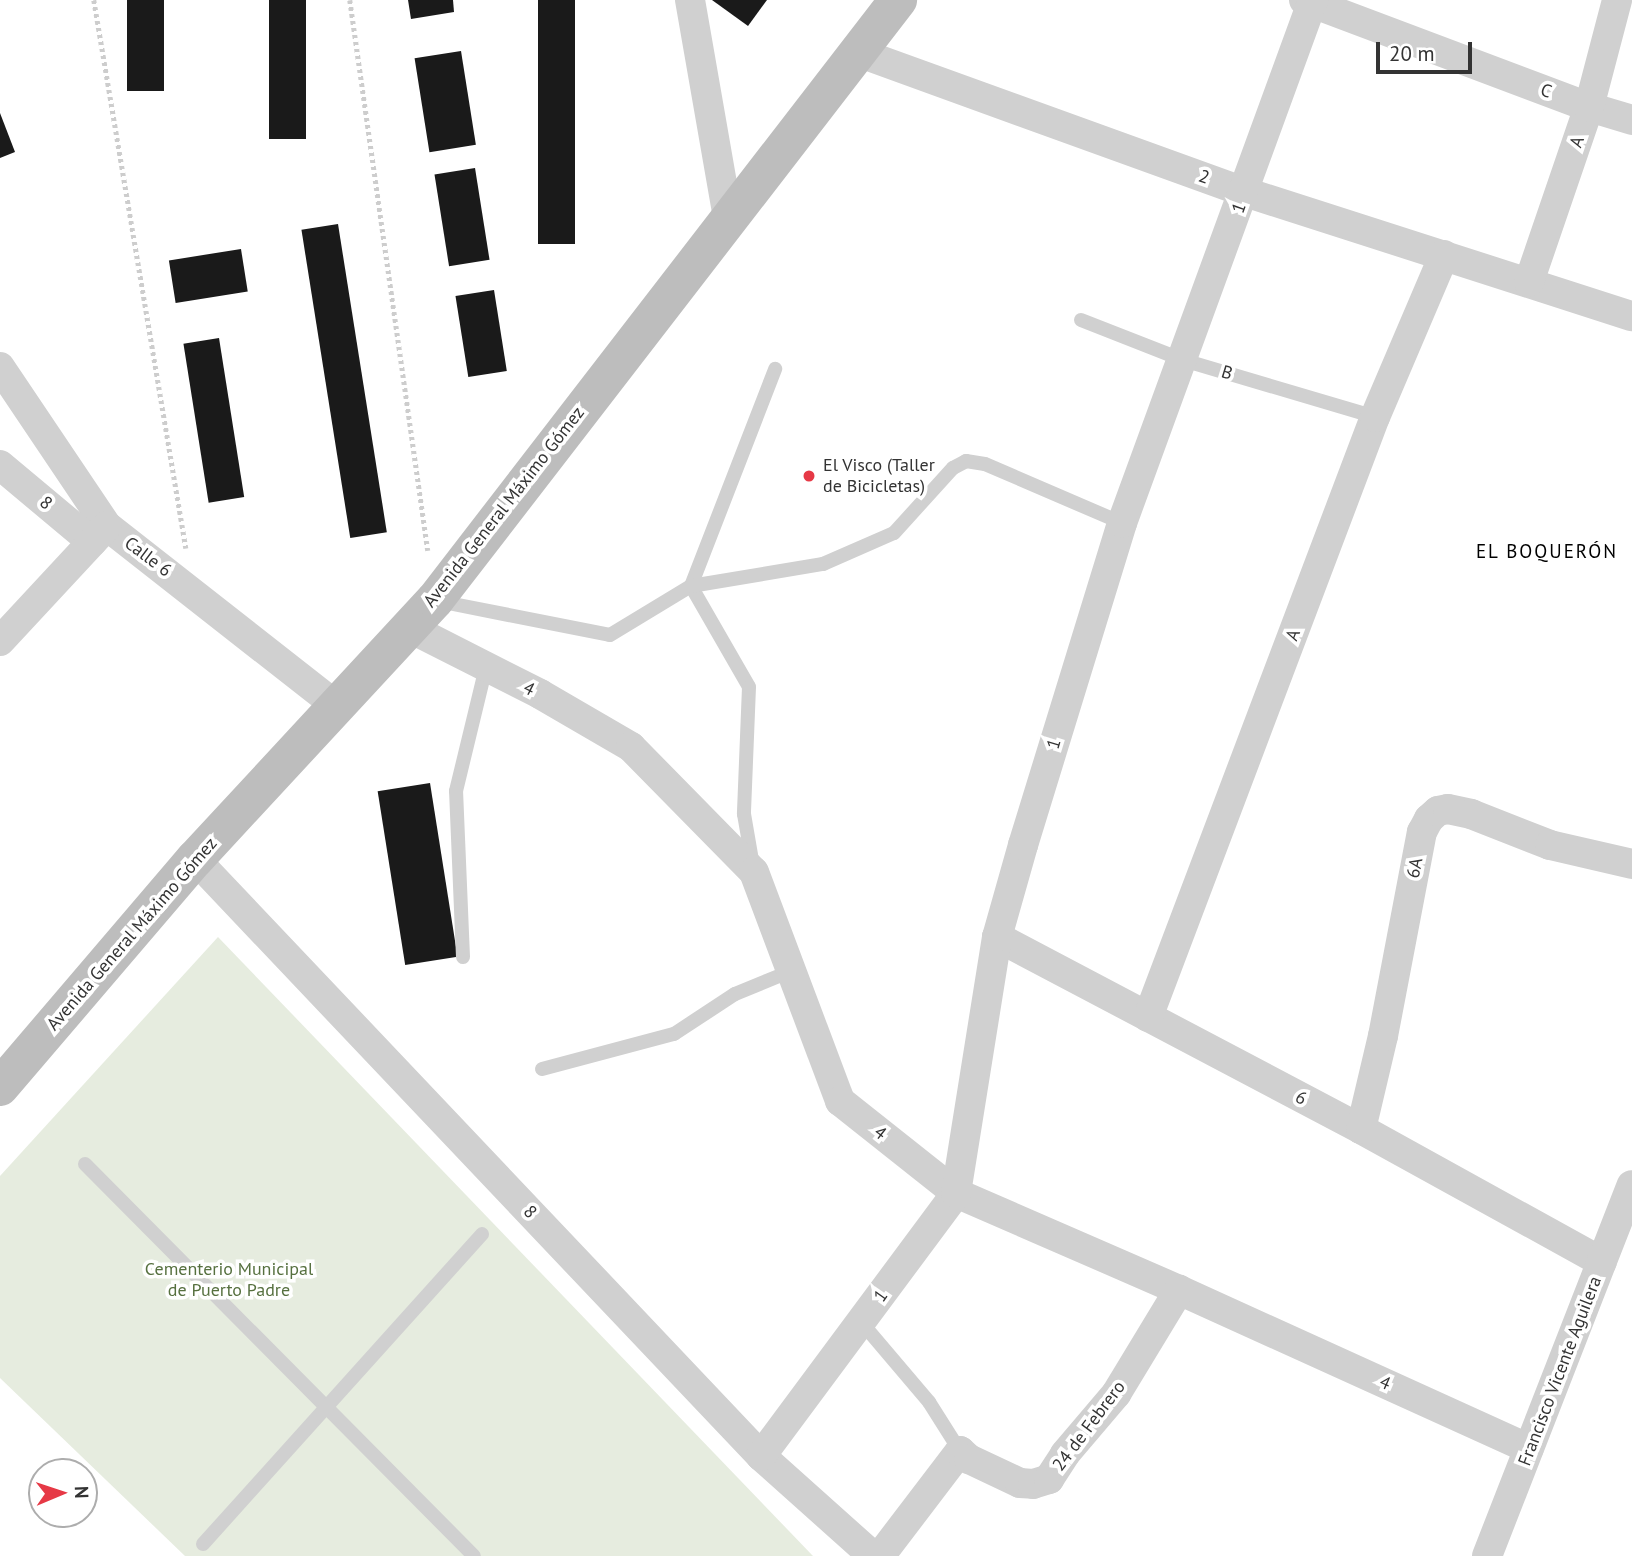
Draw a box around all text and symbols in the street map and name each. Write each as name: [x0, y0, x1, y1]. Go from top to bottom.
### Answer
scale bar: [1380, 28, 1476, 72]
text: 20 m: [1389, 40, 1435, 67]
street label: C: [1537, 79, 1555, 103]
street label: A: [1565, 134, 1589, 150]
street label: 2: [1196, 165, 1212, 189]
street label: 1: [1227, 200, 1251, 216]
street label: B: [1219, 361, 1235, 385]
street label: Avenida General Máximo Gómez: [419, 402, 589, 612]
place label: El Visco (Taller de Bicicletas): [823, 455, 935, 498]
marker: El Visco (Taller de Bicicletas): [801, 468, 817, 484]
street label: 8: [35, 492, 57, 514]
street label: Calle 6: [120, 532, 176, 582]
district label: EL BOQUERÓN: [1477, 541, 1617, 563]
street label: A: [1281, 626, 1305, 644]
street label: 4: [520, 677, 538, 701]
street label: 1: [1042, 736, 1066, 752]
street label: Avenida General Máximo Gómez: [42, 833, 222, 1035]
street label: 6A: [1402, 856, 1428, 880]
street label: 6: [1292, 1086, 1310, 1110]
street label: 4: [869, 1121, 891, 1145]
street label: 8: [519, 1201, 541, 1223]
park label: Cementerio Municipal de Puerto Padre: [145, 1259, 313, 1302]
street label: Francisco Vicente Aguilera: [1514, 1273, 1606, 1469]
street label: 1: [869, 1286, 893, 1306]
street label: 4: [1376, 1371, 1394, 1395]
street label: 24 de Febrero: [1048, 1377, 1130, 1475]
north arrow: [28, 1458, 98, 1528]
text: N: [70, 1486, 94, 1499]

